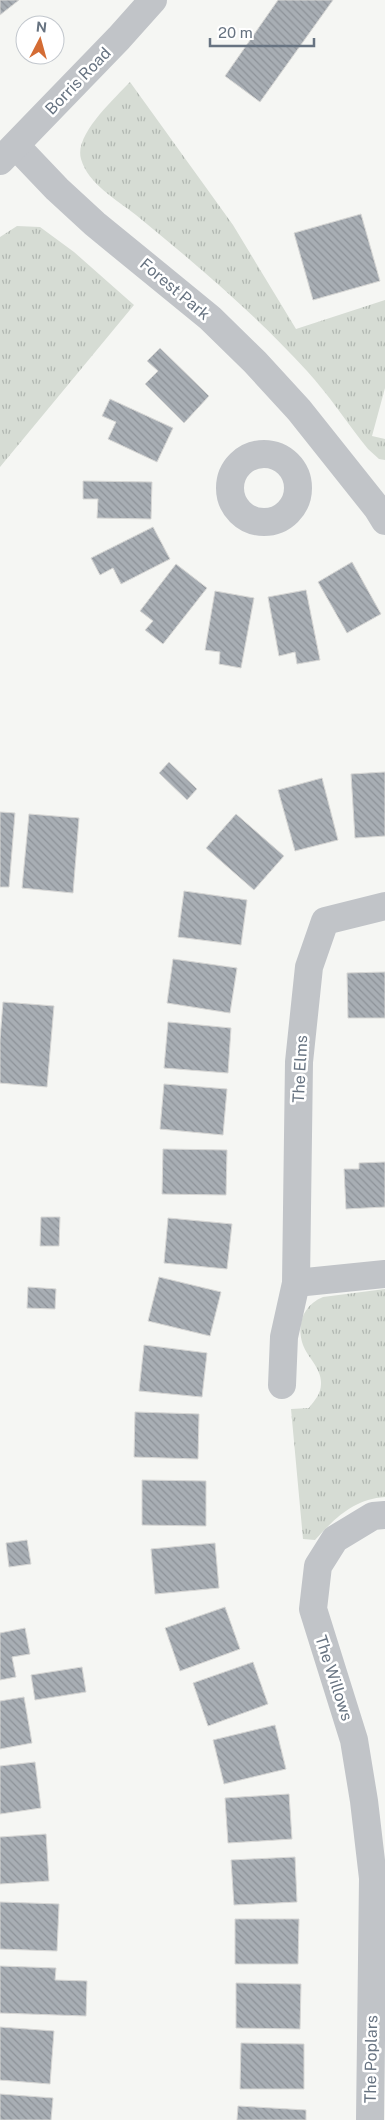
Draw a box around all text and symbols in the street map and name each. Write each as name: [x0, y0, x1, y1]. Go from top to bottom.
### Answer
north arrow: [15, 15, 65, 65]
scale bar: [210, 15, 314, 47]
text: N: [35, 19, 48, 36]
text: 20 m: [218, 24, 253, 41]
street label: Borris Road: [41, 43, 115, 119]
street label: Forest Park: [136, 254, 214, 324]
street label: The Elms: [289, 1035, 311, 1103]
street label: The Willows: [311, 1633, 357, 1723]
street label: The Poplars: [361, 2015, 381, 2103]

